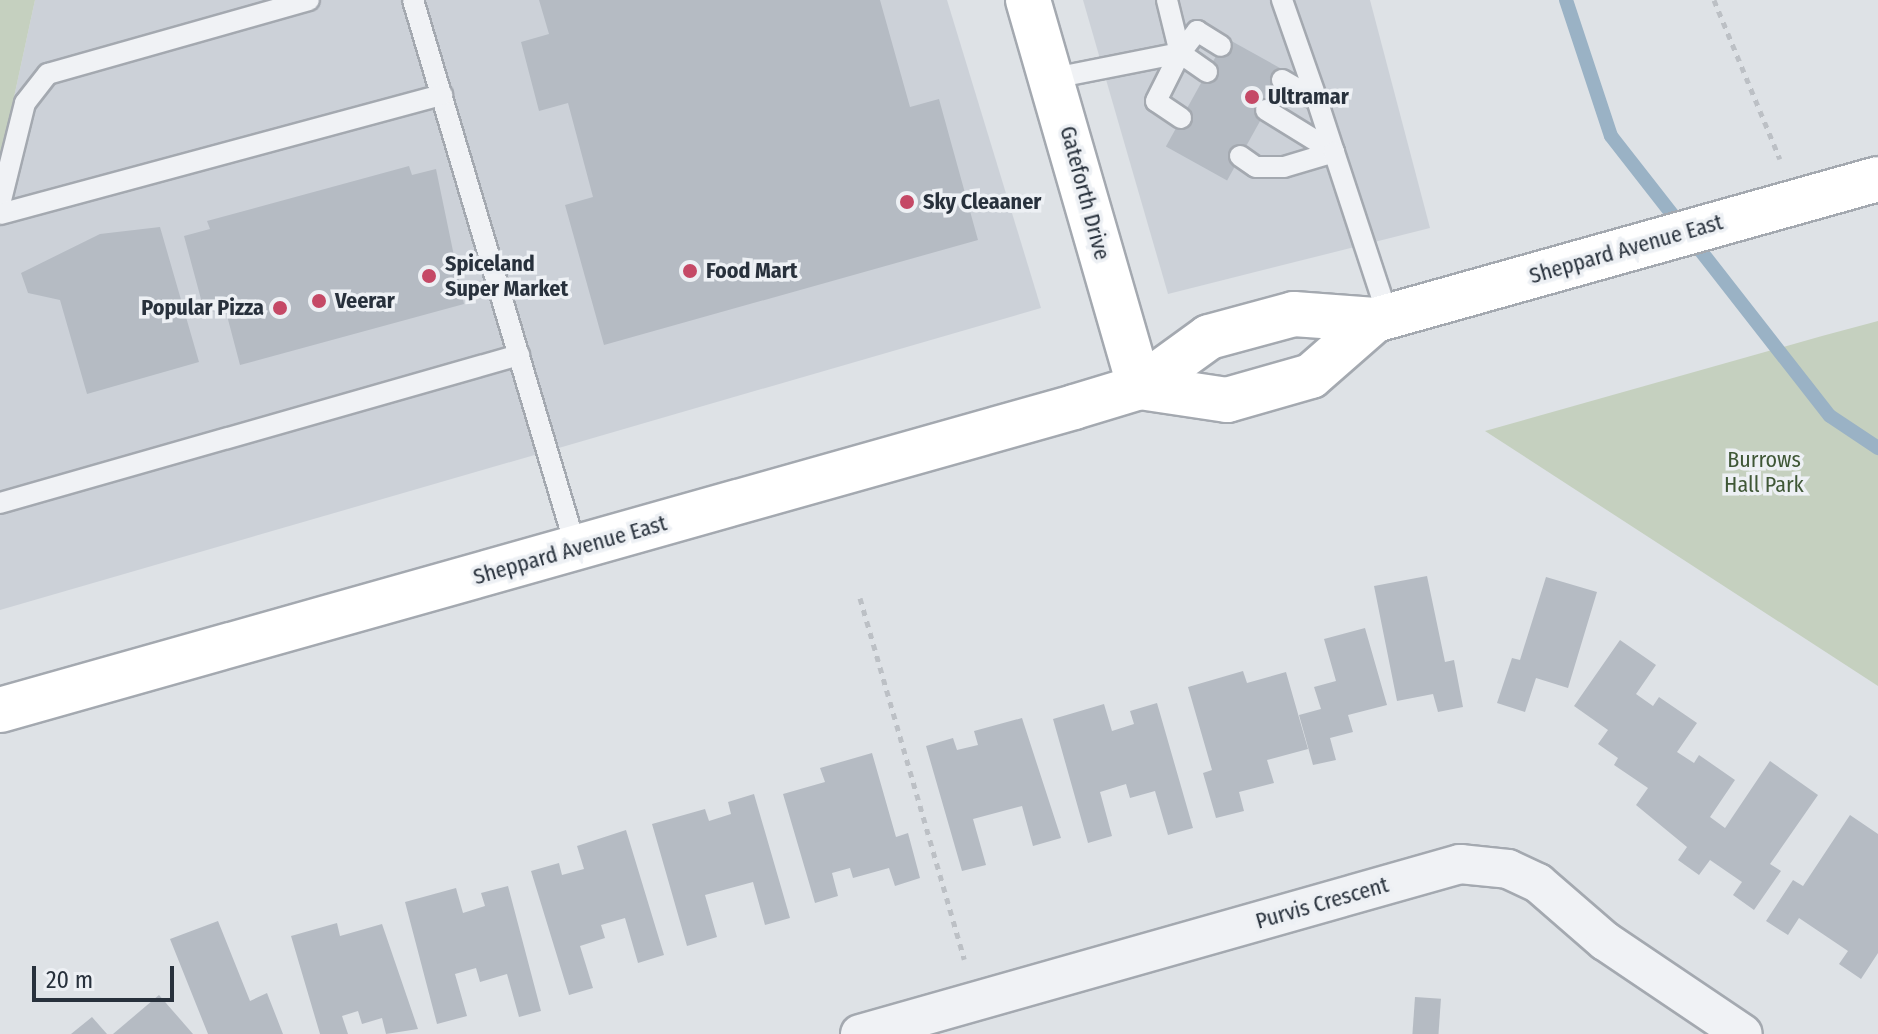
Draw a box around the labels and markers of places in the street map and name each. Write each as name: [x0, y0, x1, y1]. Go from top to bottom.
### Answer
place label: Ultramar: [1268, 84, 1349, 110]
marker: Ultramar: [1243, 88, 1261, 106]
place label: Sky Cleaaner: [923, 189, 1041, 215]
marker: Sky Cleaaner: [898, 193, 916, 211]
place label: Spiceland Super Market: [445, 250, 568, 302]
place label: Food Mart: [706, 258, 798, 284]
marker: Food Mart: [681, 262, 699, 280]
marker: Spiceland Super Market: [420, 267, 438, 285]
place label: Veerar: [335, 288, 395, 314]
marker: Veerar: [310, 292, 328, 310]
place label: Popular Pizza: [141, 295, 264, 321]
marker: Popular Pizza: [271, 299, 289, 317]

